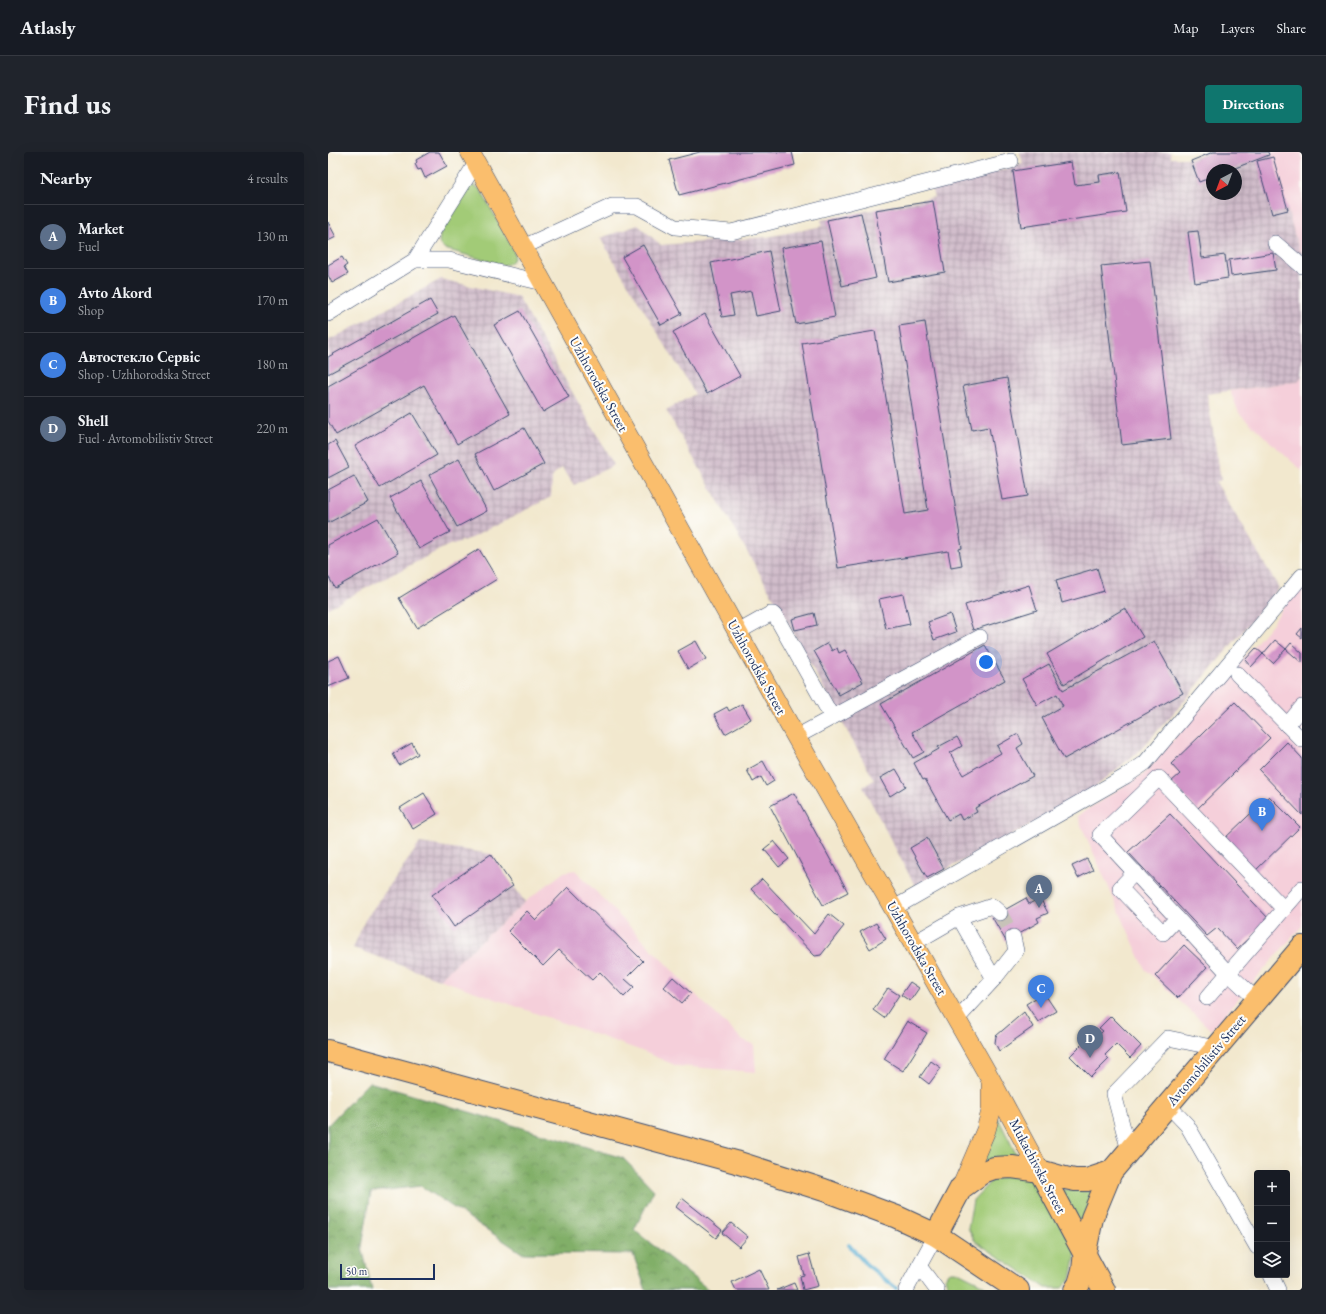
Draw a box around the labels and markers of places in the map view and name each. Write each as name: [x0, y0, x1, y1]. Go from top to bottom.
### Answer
pin: B: [1249, 798, 1275, 831]
pin: A: [1026, 875, 1052, 908]
pin: C: [1028, 975, 1054, 1008]
pin: D: [1077, 1025, 1103, 1058]

